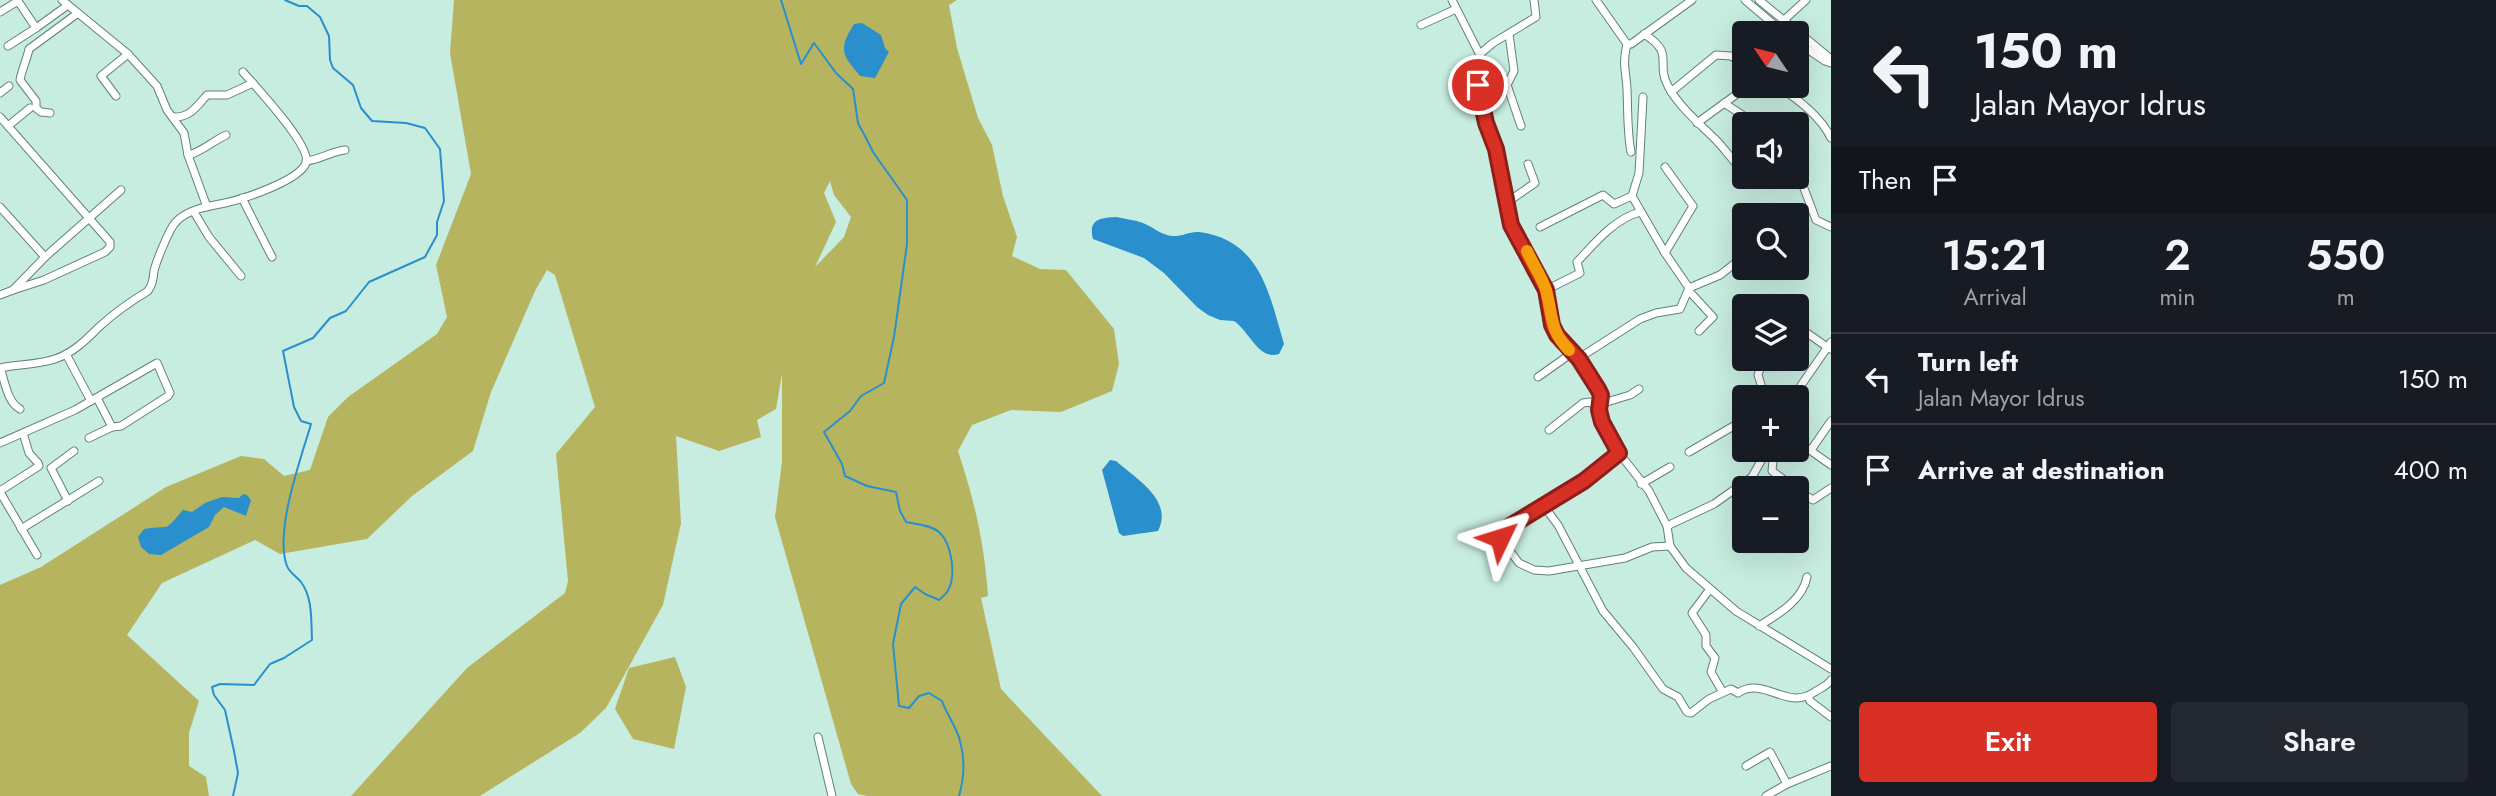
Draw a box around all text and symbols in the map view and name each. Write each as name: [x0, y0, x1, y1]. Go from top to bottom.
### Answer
text: 150 m: [1974, 16, 2118, 86]
north arrow: [1732, 21, 1810, 98]
map controls: [1732, 21, 1809, 553]
icon: left: [1859, 28, 1950, 119]
pin: [1448, 55, 1508, 115]
icon: arrive: [1459, 66, 1497, 104]
text: Jalan Mayor Idrus: [1974, 81, 2206, 127]
button: sound: [1732, 112, 1809, 189]
text: Then: [1859, 161, 1912, 199]
icon: arrive: [1926, 161, 1964, 199]
button: search: [1732, 203, 1809, 280]
text: 15:21: [1942, 225, 2049, 286]
text: 2: [2164, 225, 2191, 286]
text: 550: [2306, 225, 2385, 286]
text: Arrival: [1963, 280, 2027, 314]
text: min: [2159, 280, 2195, 314]
text: m: [2337, 280, 2355, 314]
button: layers: [1732, 294, 1809, 371]
text: Turn left: [1918, 343, 2018, 381]
icon: left: [1859, 360, 1897, 398]
text: 150 m: [2398, 360, 2468, 398]
text: Jalan Mayor Idrus: [1918, 381, 2085, 415]
button: +: [1732, 385, 1809, 462]
icon: arrive: [1859, 451, 1897, 489]
text: Arrive at destination: [1918, 451, 2165, 489]
text: 400 m: [2394, 451, 2468, 489]
button: −: [1732, 476, 1809, 553]
position arrow: [1463, 501, 1537, 575]
button: Exit: [1859, 702, 2157, 782]
button: Share: [2171, 702, 2468, 782]

